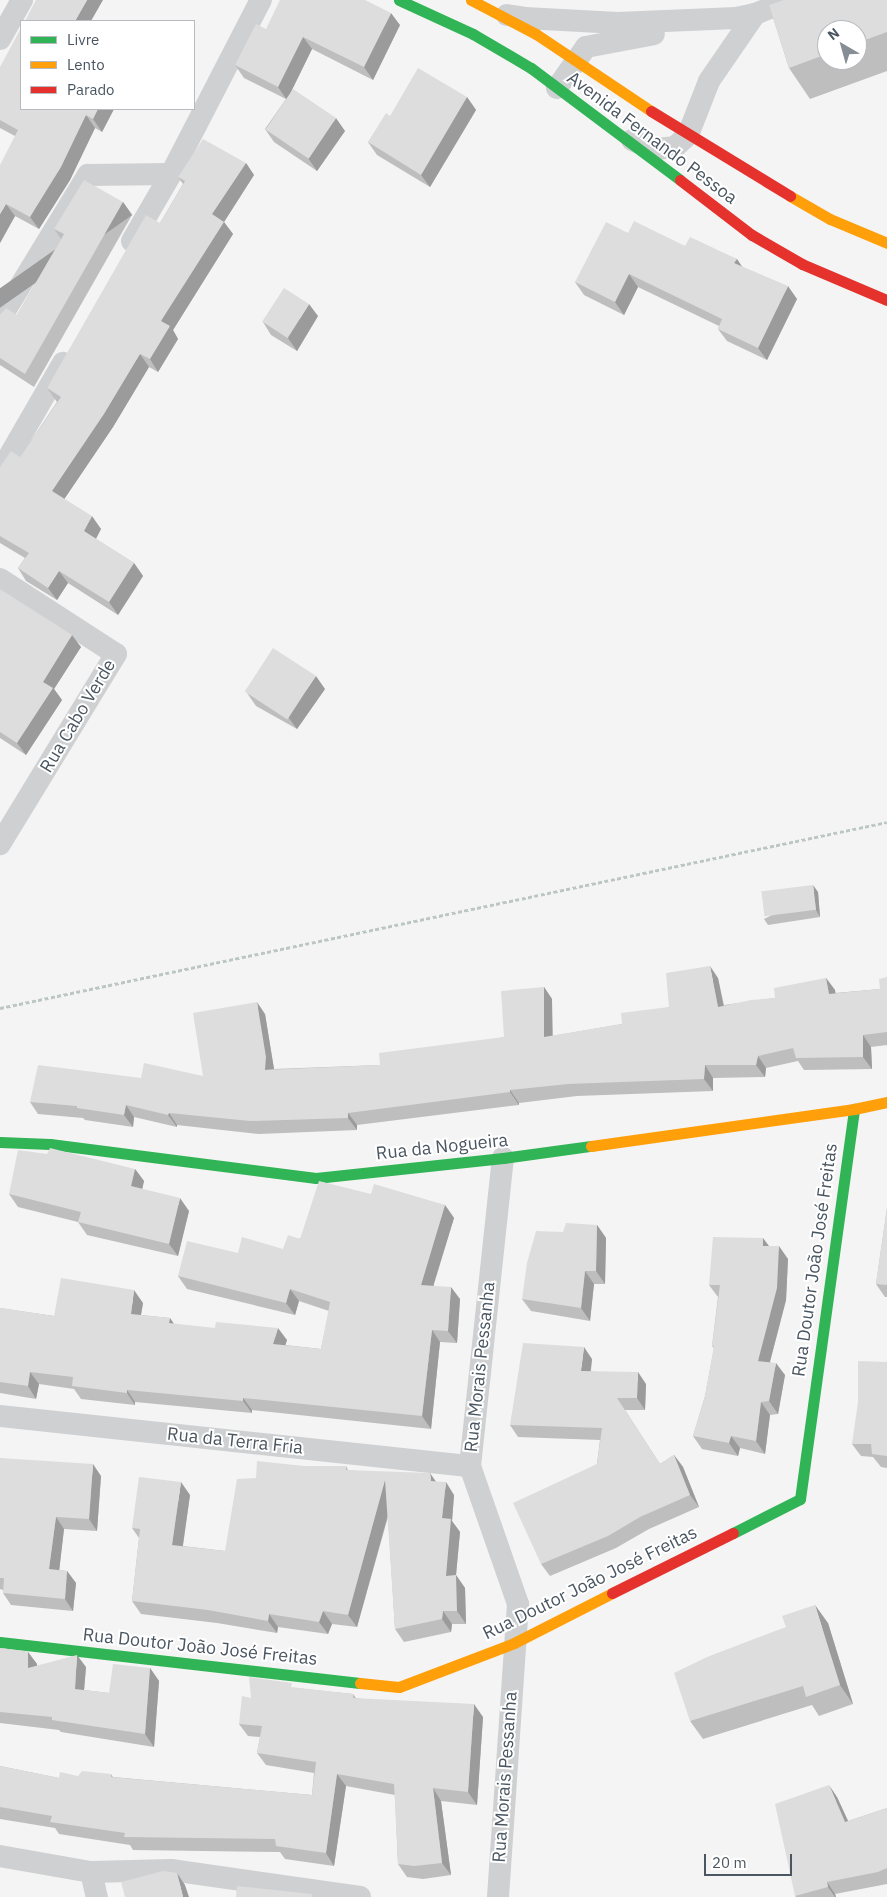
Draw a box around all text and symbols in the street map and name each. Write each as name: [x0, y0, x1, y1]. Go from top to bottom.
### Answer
legend: [20, 20, 195, 110]
north arrow: [817, 20, 867, 70]
text: N: [824, 24, 843, 44]
text: Livre: [67, 30, 99, 49]
text: Lento: [67, 55, 105, 74]
street label: Avenida Fernando Pessoa: [563, 67, 741, 209]
text: Parado: [67, 80, 115, 99]
street label: Rua Cabo Verde: [36, 655, 120, 777]
street label: Rua da Nogueira: [375, 1129, 509, 1165]
street label: Rua Doutor João José Freitas: [788, 1142, 842, 1378]
street label: Rua Morais Pessanha: [460, 1281, 500, 1453]
street label: Rua da Terra Fria: [166, 1423, 304, 1459]
street label: Rua Doutor João José Freitas: [479, 1522, 701, 1644]
street label: Rua Doutor João José Freitas: [82, 1624, 318, 1670]
street label: Rua Morais Pessanha: [488, 1691, 522, 1863]
scale bar: [707, 1844, 794, 1876]
text: 20 m: [712, 1853, 747, 1872]

